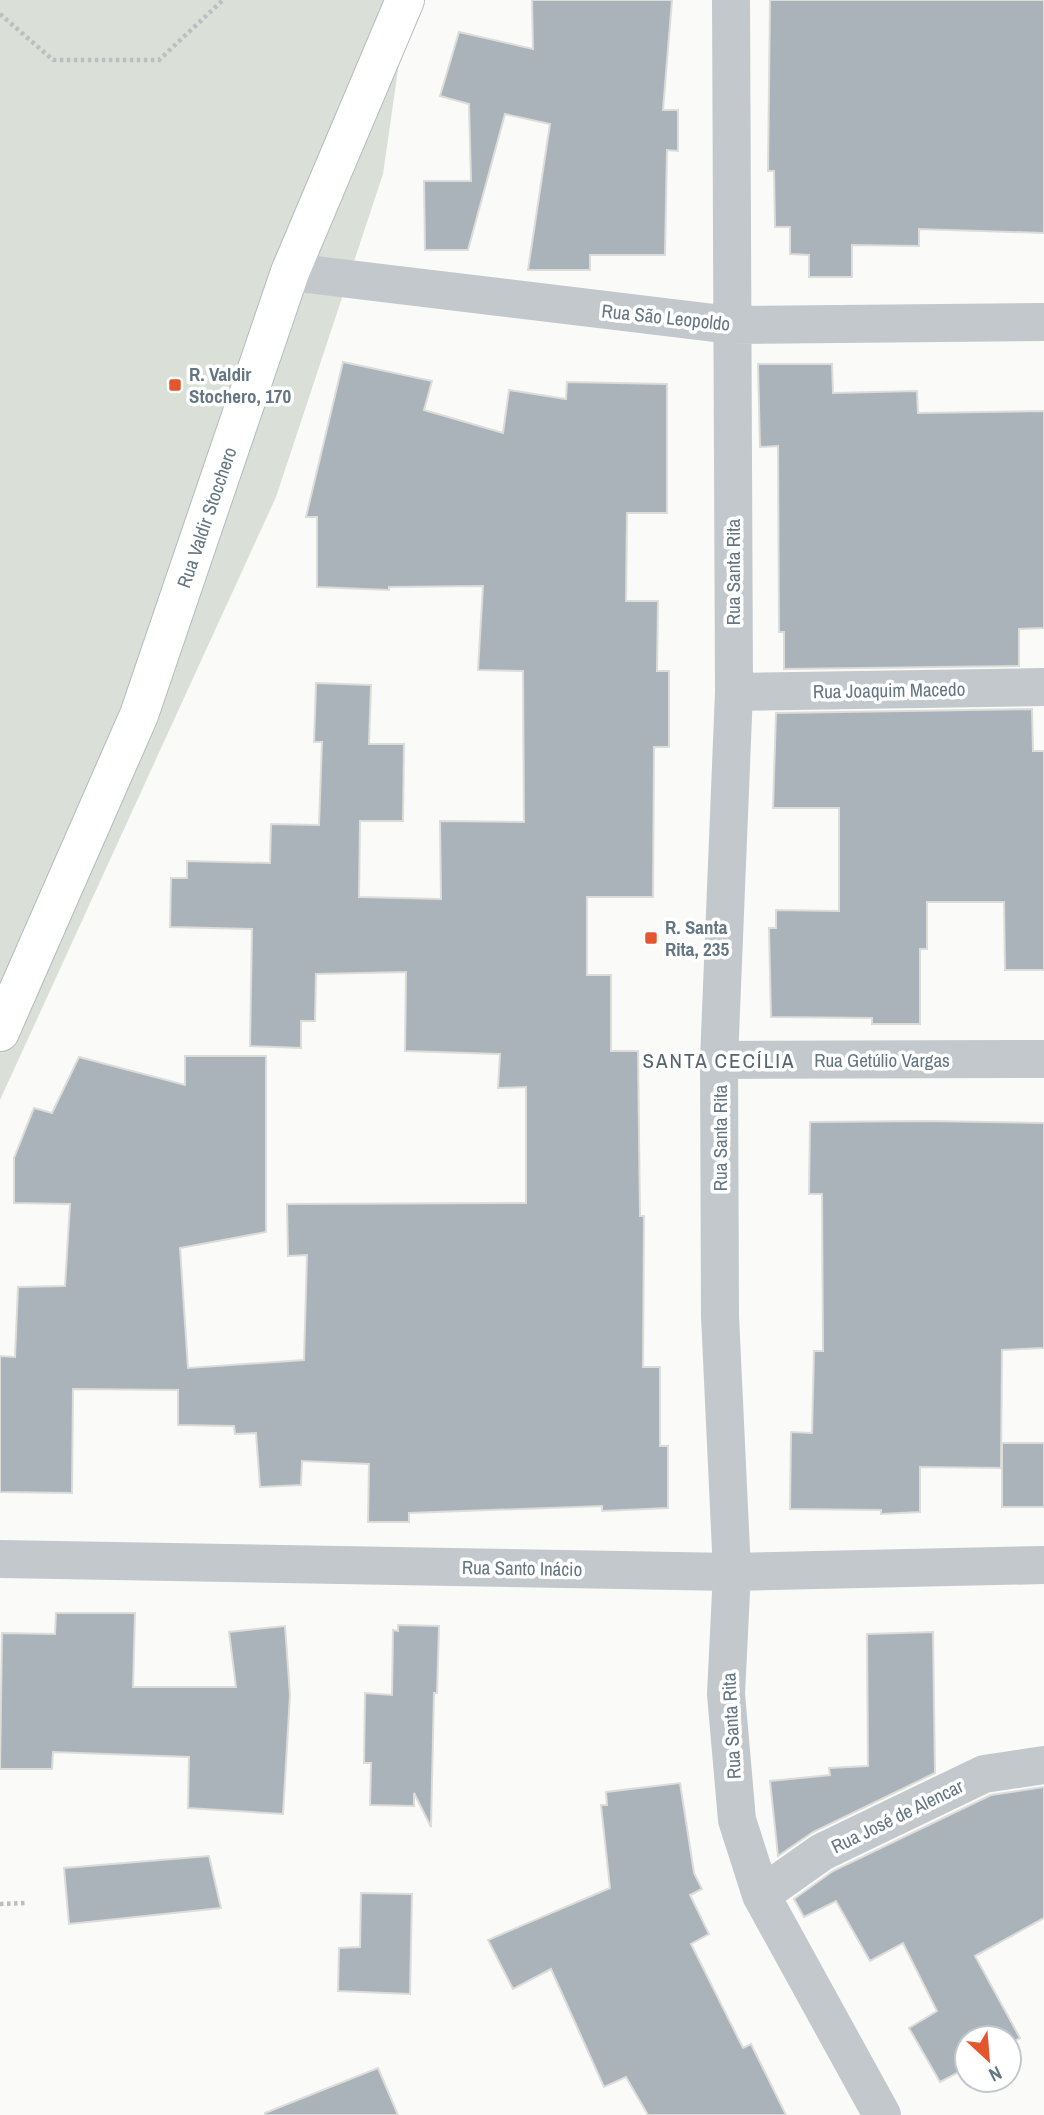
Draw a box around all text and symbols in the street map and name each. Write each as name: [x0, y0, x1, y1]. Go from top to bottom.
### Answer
street label: Rua São Leopoldo: [600, 297, 732, 337]
place label: R. Valdir Stochero, 170: [189, 361, 292, 409]
marker: R. Valdir Stochero, 170: [167, 377, 183, 393]
street label: Rua Valdir Stocchero: [170, 443, 242, 591]
street label: Rua Santa Rita: [720, 518, 746, 625]
street label: Rua Joaquim Macedo: [813, 676, 965, 704]
place label: R. Santa Rita, 235: [665, 914, 729, 962]
marker: R. Santa Rita, 235: [643, 930, 659, 946]
district label: SANTA CECÍLIA: [643, 1046, 796, 1075]
street label: Rua Getúlio Vargas: [814, 1047, 950, 1073]
street label: Rua Santa Rita: [707, 1084, 733, 1191]
street label: Rua Santo Inácio: [462, 1554, 582, 1582]
street label: Rua Santa Rita: [715, 1672, 747, 1780]
street label: Rua José de Alencar: [827, 1772, 968, 1859]
north arrow: [953, 2024, 1023, 2094]
text: N: [985, 2060, 1006, 2088]

